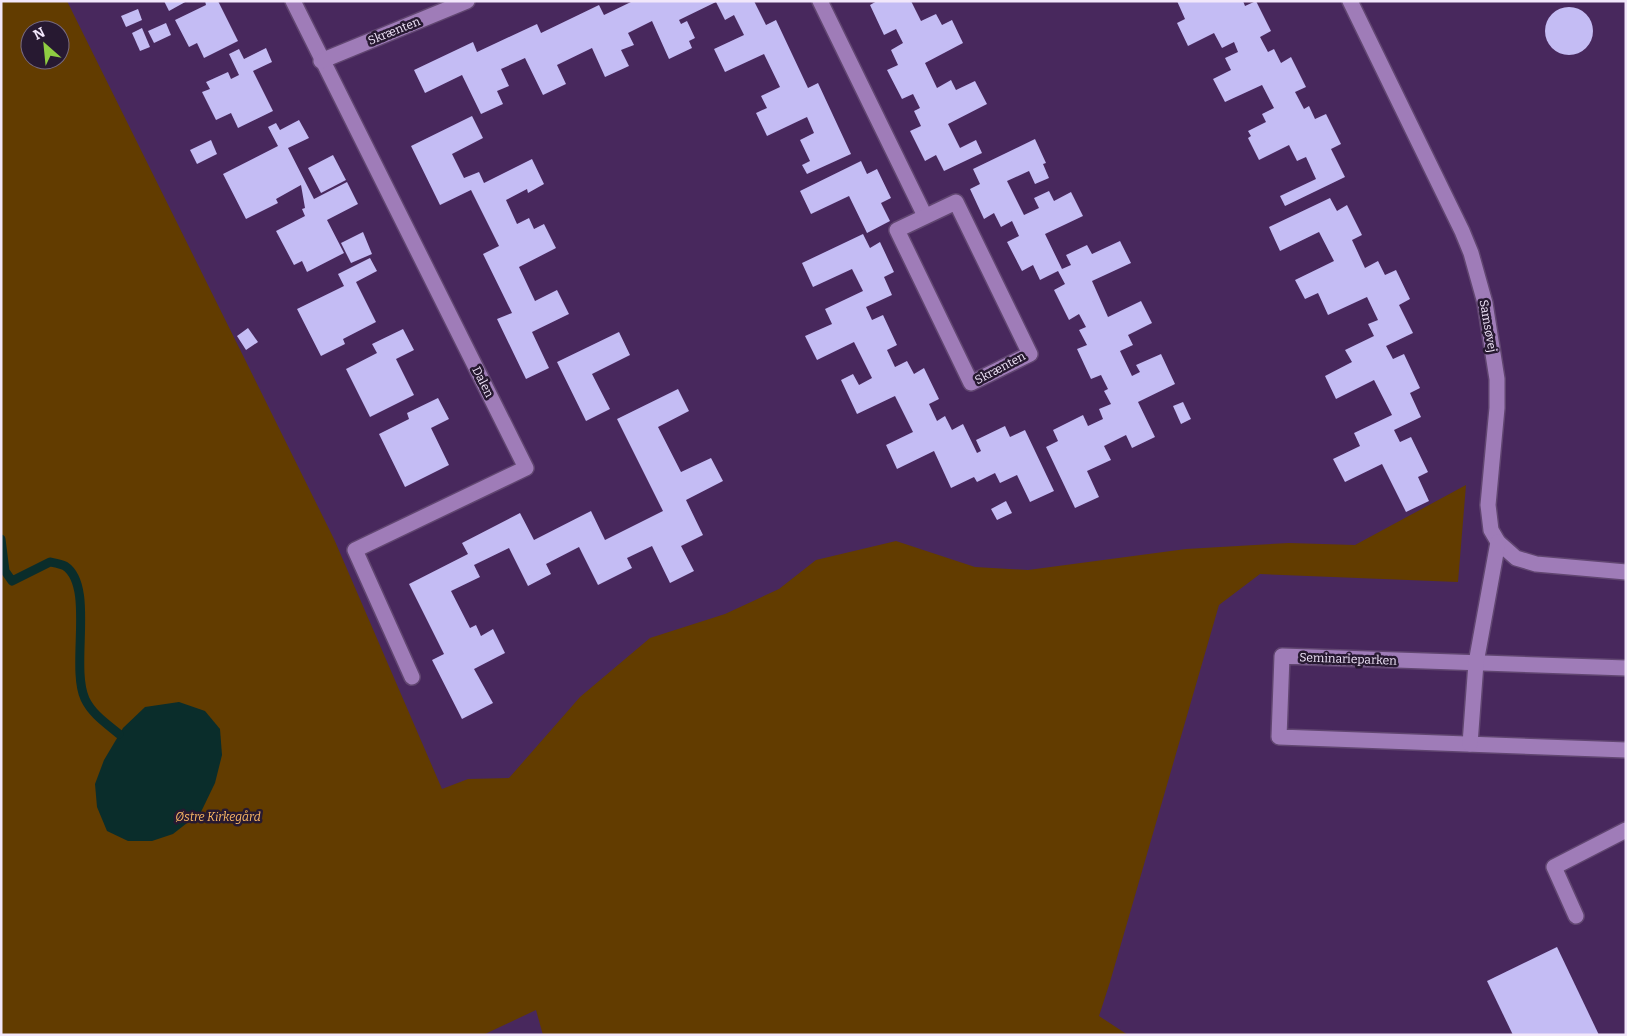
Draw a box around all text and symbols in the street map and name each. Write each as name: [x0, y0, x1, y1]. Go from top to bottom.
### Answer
street label: Skrænten: [366, 14, 423, 48]
north arrow: [20, 20, 70, 70]
text: N: [31, 24, 48, 44]
street label: Samsøvej: [1476, 299, 1500, 353]
street label: Skrænten: [972, 349, 1028, 387]
street label: Dalen: [469, 364, 497, 400]
street label: Seminarieparken: [1299, 650, 1397, 668]
park label: Østre Kirkegård: [175, 810, 261, 824]

